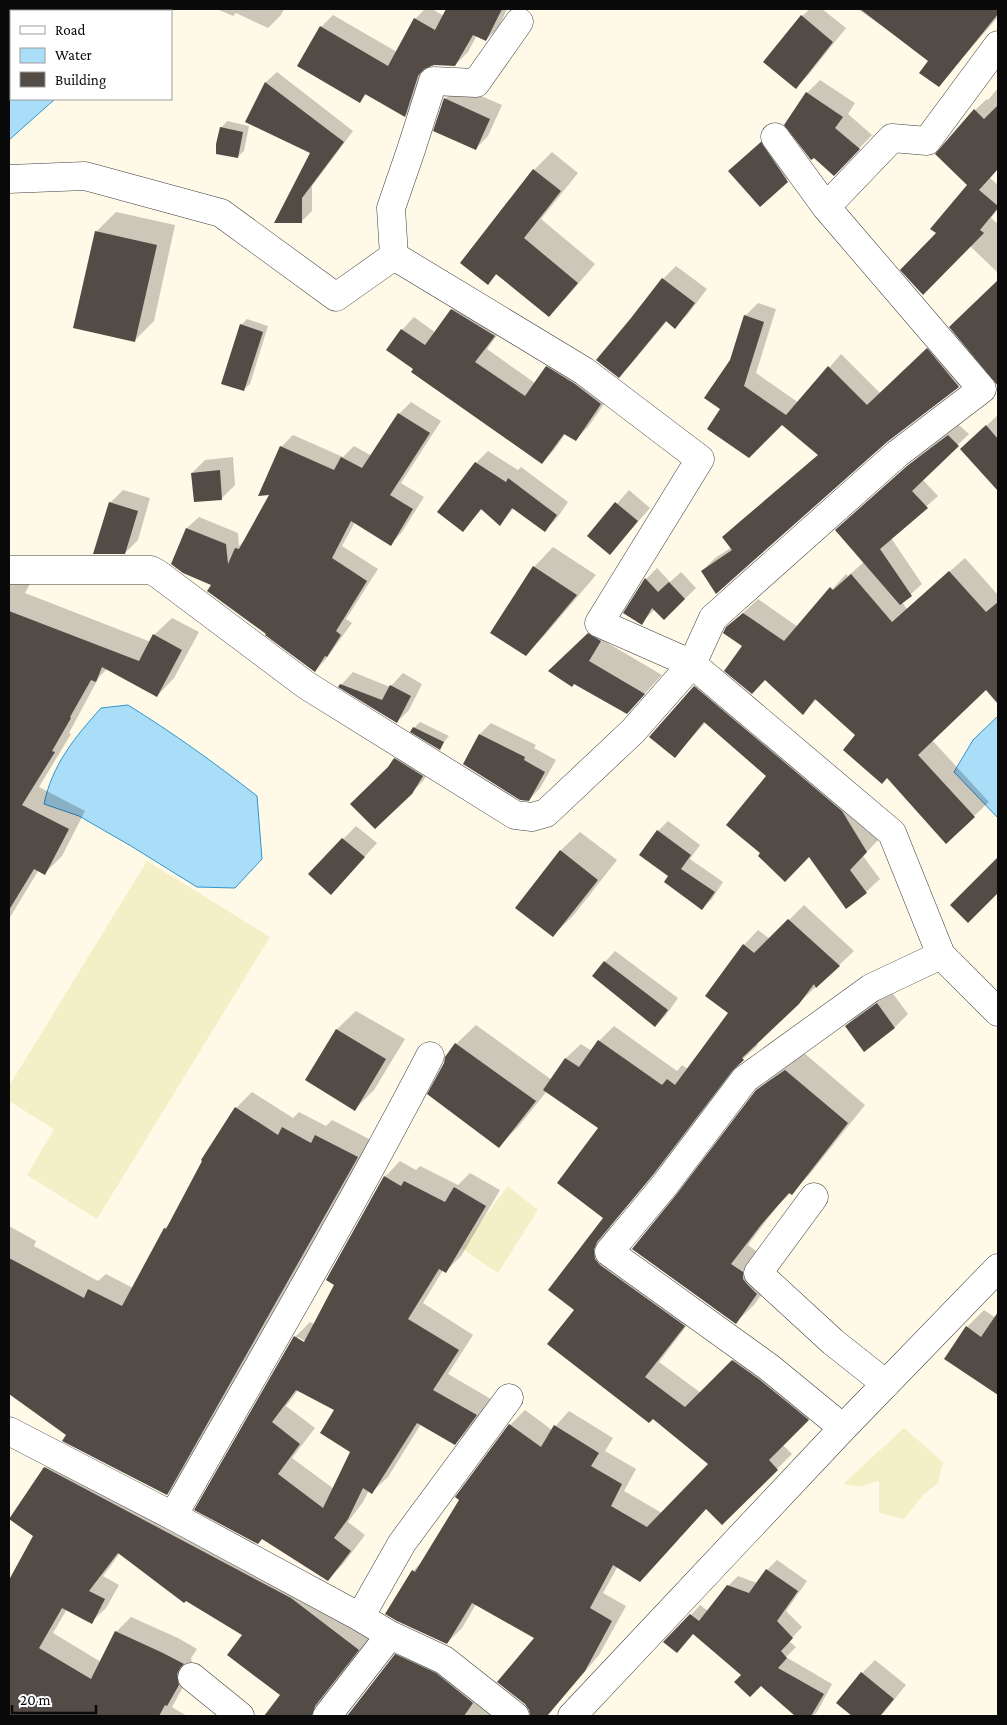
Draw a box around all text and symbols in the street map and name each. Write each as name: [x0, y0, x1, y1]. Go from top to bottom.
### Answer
legend: [10, 10, 172, 100]
text: Road: [55, 22, 86, 38]
text: Water: [55, 47, 92, 63]
text: Building: [55, 72, 106, 89]
scale bar: [12, 1682, 96, 1714]
text: 20 m: [20, 1692, 51, 1708]

